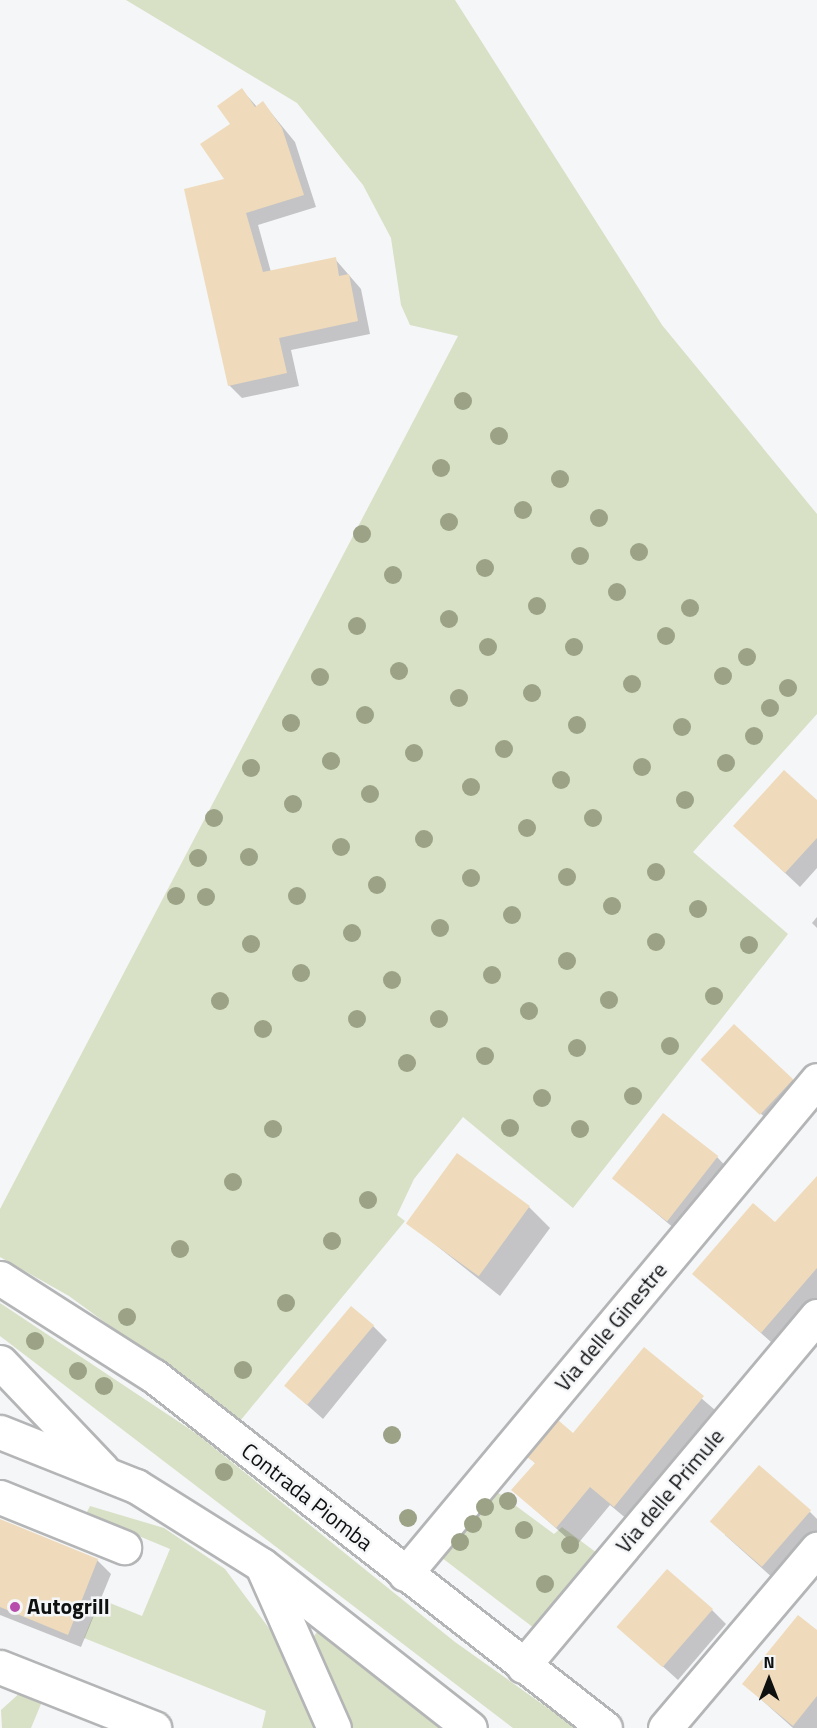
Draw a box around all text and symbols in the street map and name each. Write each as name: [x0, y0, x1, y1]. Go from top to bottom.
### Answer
street label: Via delle Ginestre: [549, 1257, 673, 1397]
street label: Via delle Primule: [610, 1423, 730, 1559]
street label: Contrada Piomba: [236, 1438, 378, 1556]
place label: Autogrill: [27, 1594, 110, 1620]
marker: Autogrill: [8, 1600, 22, 1614]
north arrow: [739, 1650, 799, 1710]
text: N: [763, 1650, 775, 1674]

